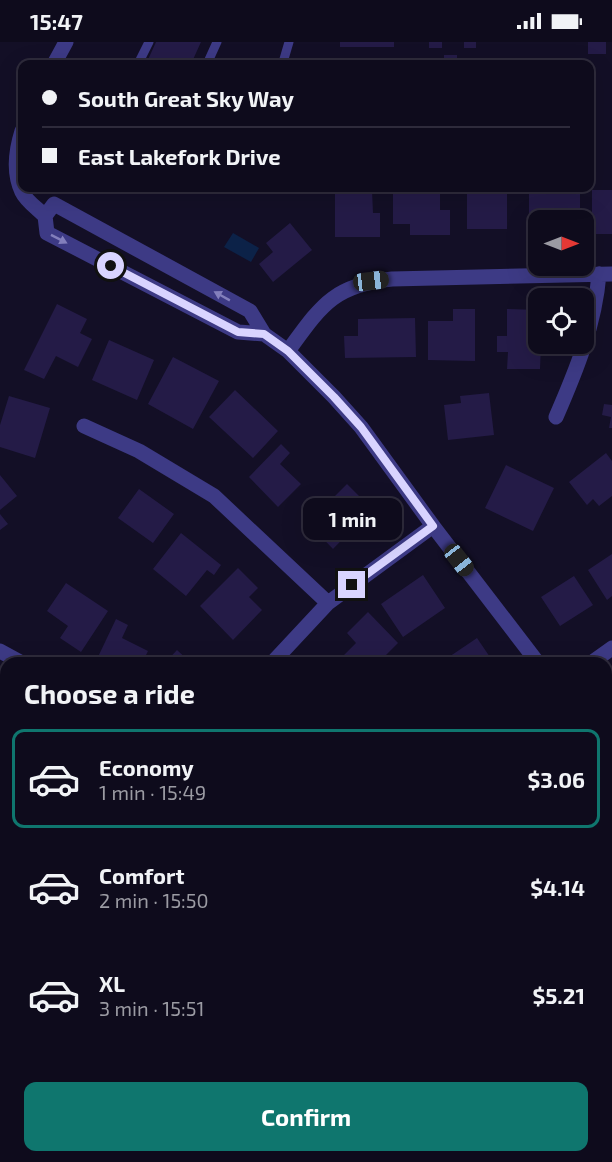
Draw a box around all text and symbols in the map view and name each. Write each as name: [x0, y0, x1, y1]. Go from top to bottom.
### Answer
text: 15:47: [30, 8, 83, 34]
text: South Great Sky Way: [78, 85, 294, 111]
text: East Lakefork Drive: [78, 143, 281, 169]
north arrow: [528, 210, 594, 276]
map controls: [528, 210, 594, 354]
one-way arrow: [51, 234, 68, 244]
route start: [97, 252, 124, 279]
car: [352, 270, 390, 292]
button: locate: [528, 288, 594, 354]
one-way arrow: [213, 291, 230, 301]
callout: 1 min: [302, 498, 401, 540]
text: 1 min: [328, 507, 377, 531]
car: [441, 540, 477, 580]
route end: [338, 571, 365, 598]
text: Choose a ride: [24, 677, 195, 709]
icon: car: [27, 752, 81, 806]
text: Economy: [99, 754, 194, 780]
text: $3.06: [528, 766, 585, 792]
text: 1 min · 15:49: [99, 780, 206, 804]
icon: car: [27, 860, 81, 914]
text: Comfort: [99, 862, 184, 888]
text: $4.14: [530, 874, 585, 900]
text: 2 min · 15:50: [99, 888, 209, 912]
icon: car: [27, 968, 81, 1022]
text: XL: [99, 970, 125, 996]
text: $5.21: [532, 982, 585, 1008]
text: 3 min · 15:51: [99, 996, 204, 1020]
button: Confirm: [24, 1082, 588, 1151]

